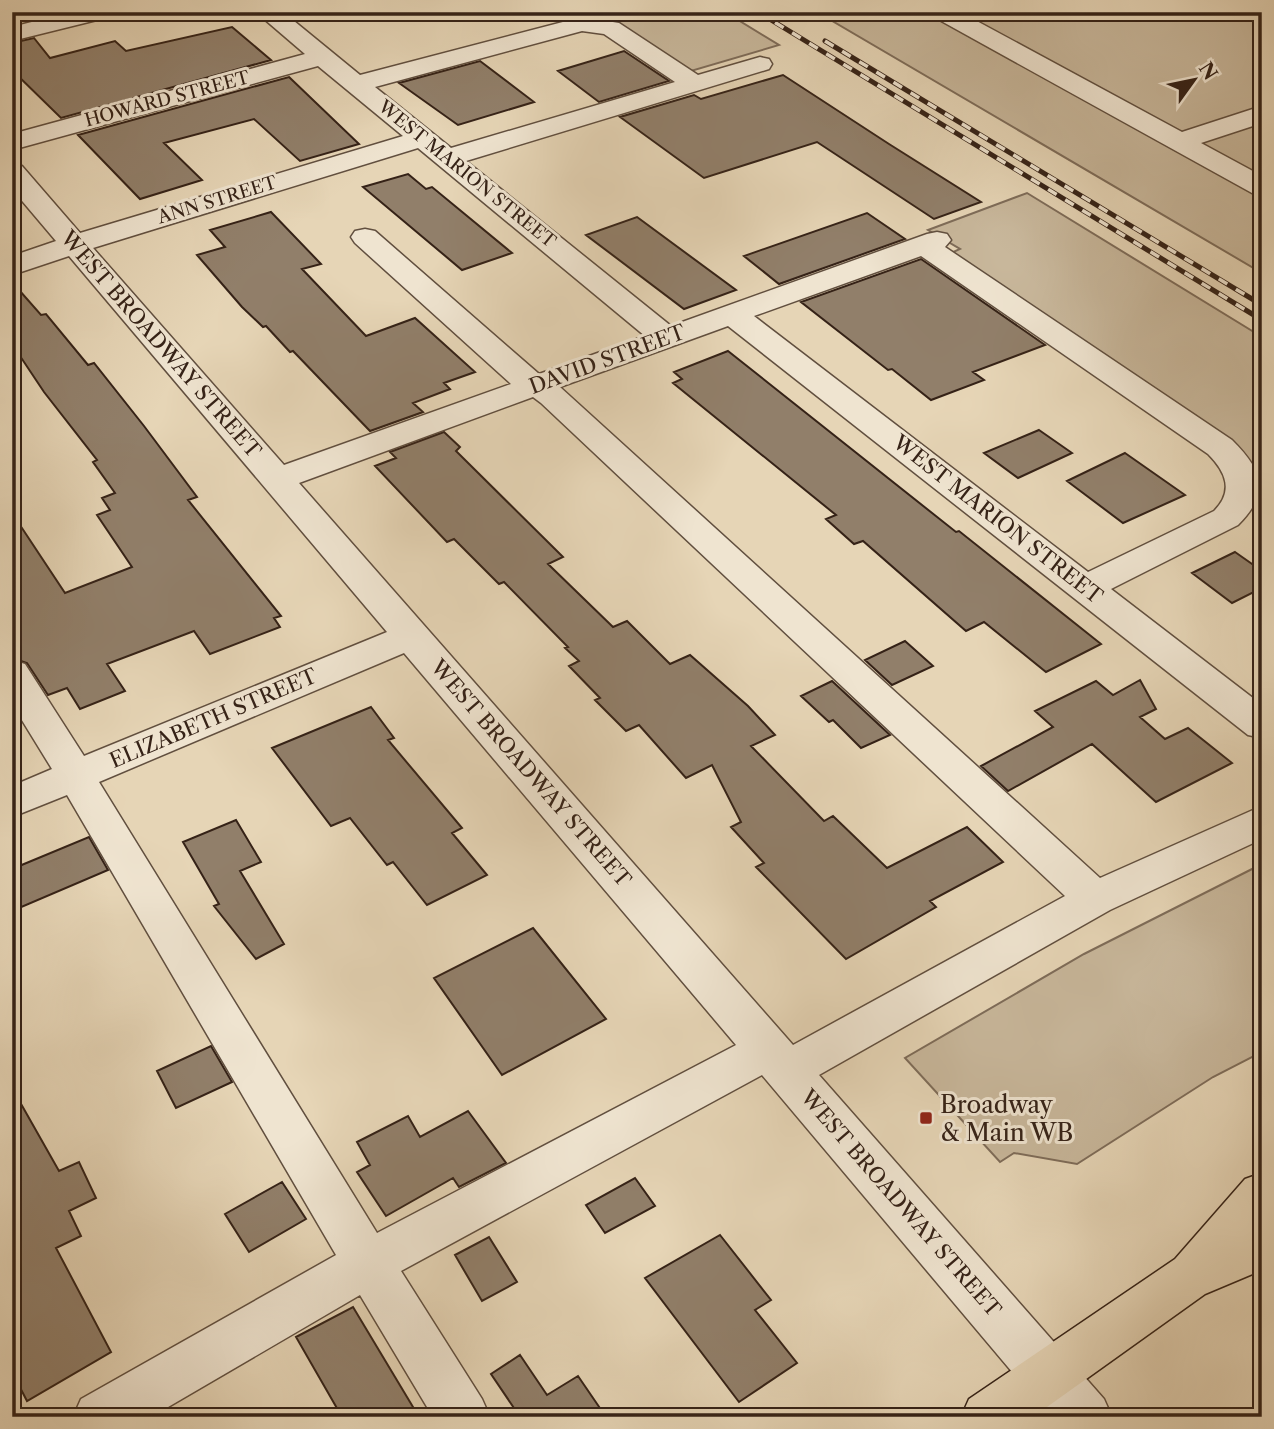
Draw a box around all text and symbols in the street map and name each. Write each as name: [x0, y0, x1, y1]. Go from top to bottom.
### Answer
north arrow: [1158, 46, 1228, 116]
text: N: [1194, 58, 1222, 84]
street label: HOWARD STREET: [82, 66, 252, 132]
street label: WEST MARION STREET: [373, 95, 561, 253]
street label: ANN STREET: [154, 171, 280, 229]
street label: WEST BROADWAY STREET: [55, 225, 267, 463]
street label: DAVID STREET: [526, 319, 689, 399]
street label: WEST MARION STREET: [887, 429, 1108, 609]
street label: WEST BROADWAY STREET: [425, 654, 637, 892]
street label: ELIZABETH STREET: [106, 663, 321, 773]
street label: WEST BROADWAY STREET: [795, 1084, 1007, 1322]
place label: Broadway & Main WB: [940, 1090, 1073, 1147]
marker: Broadway & Main WB: [918, 1110, 934, 1126]

